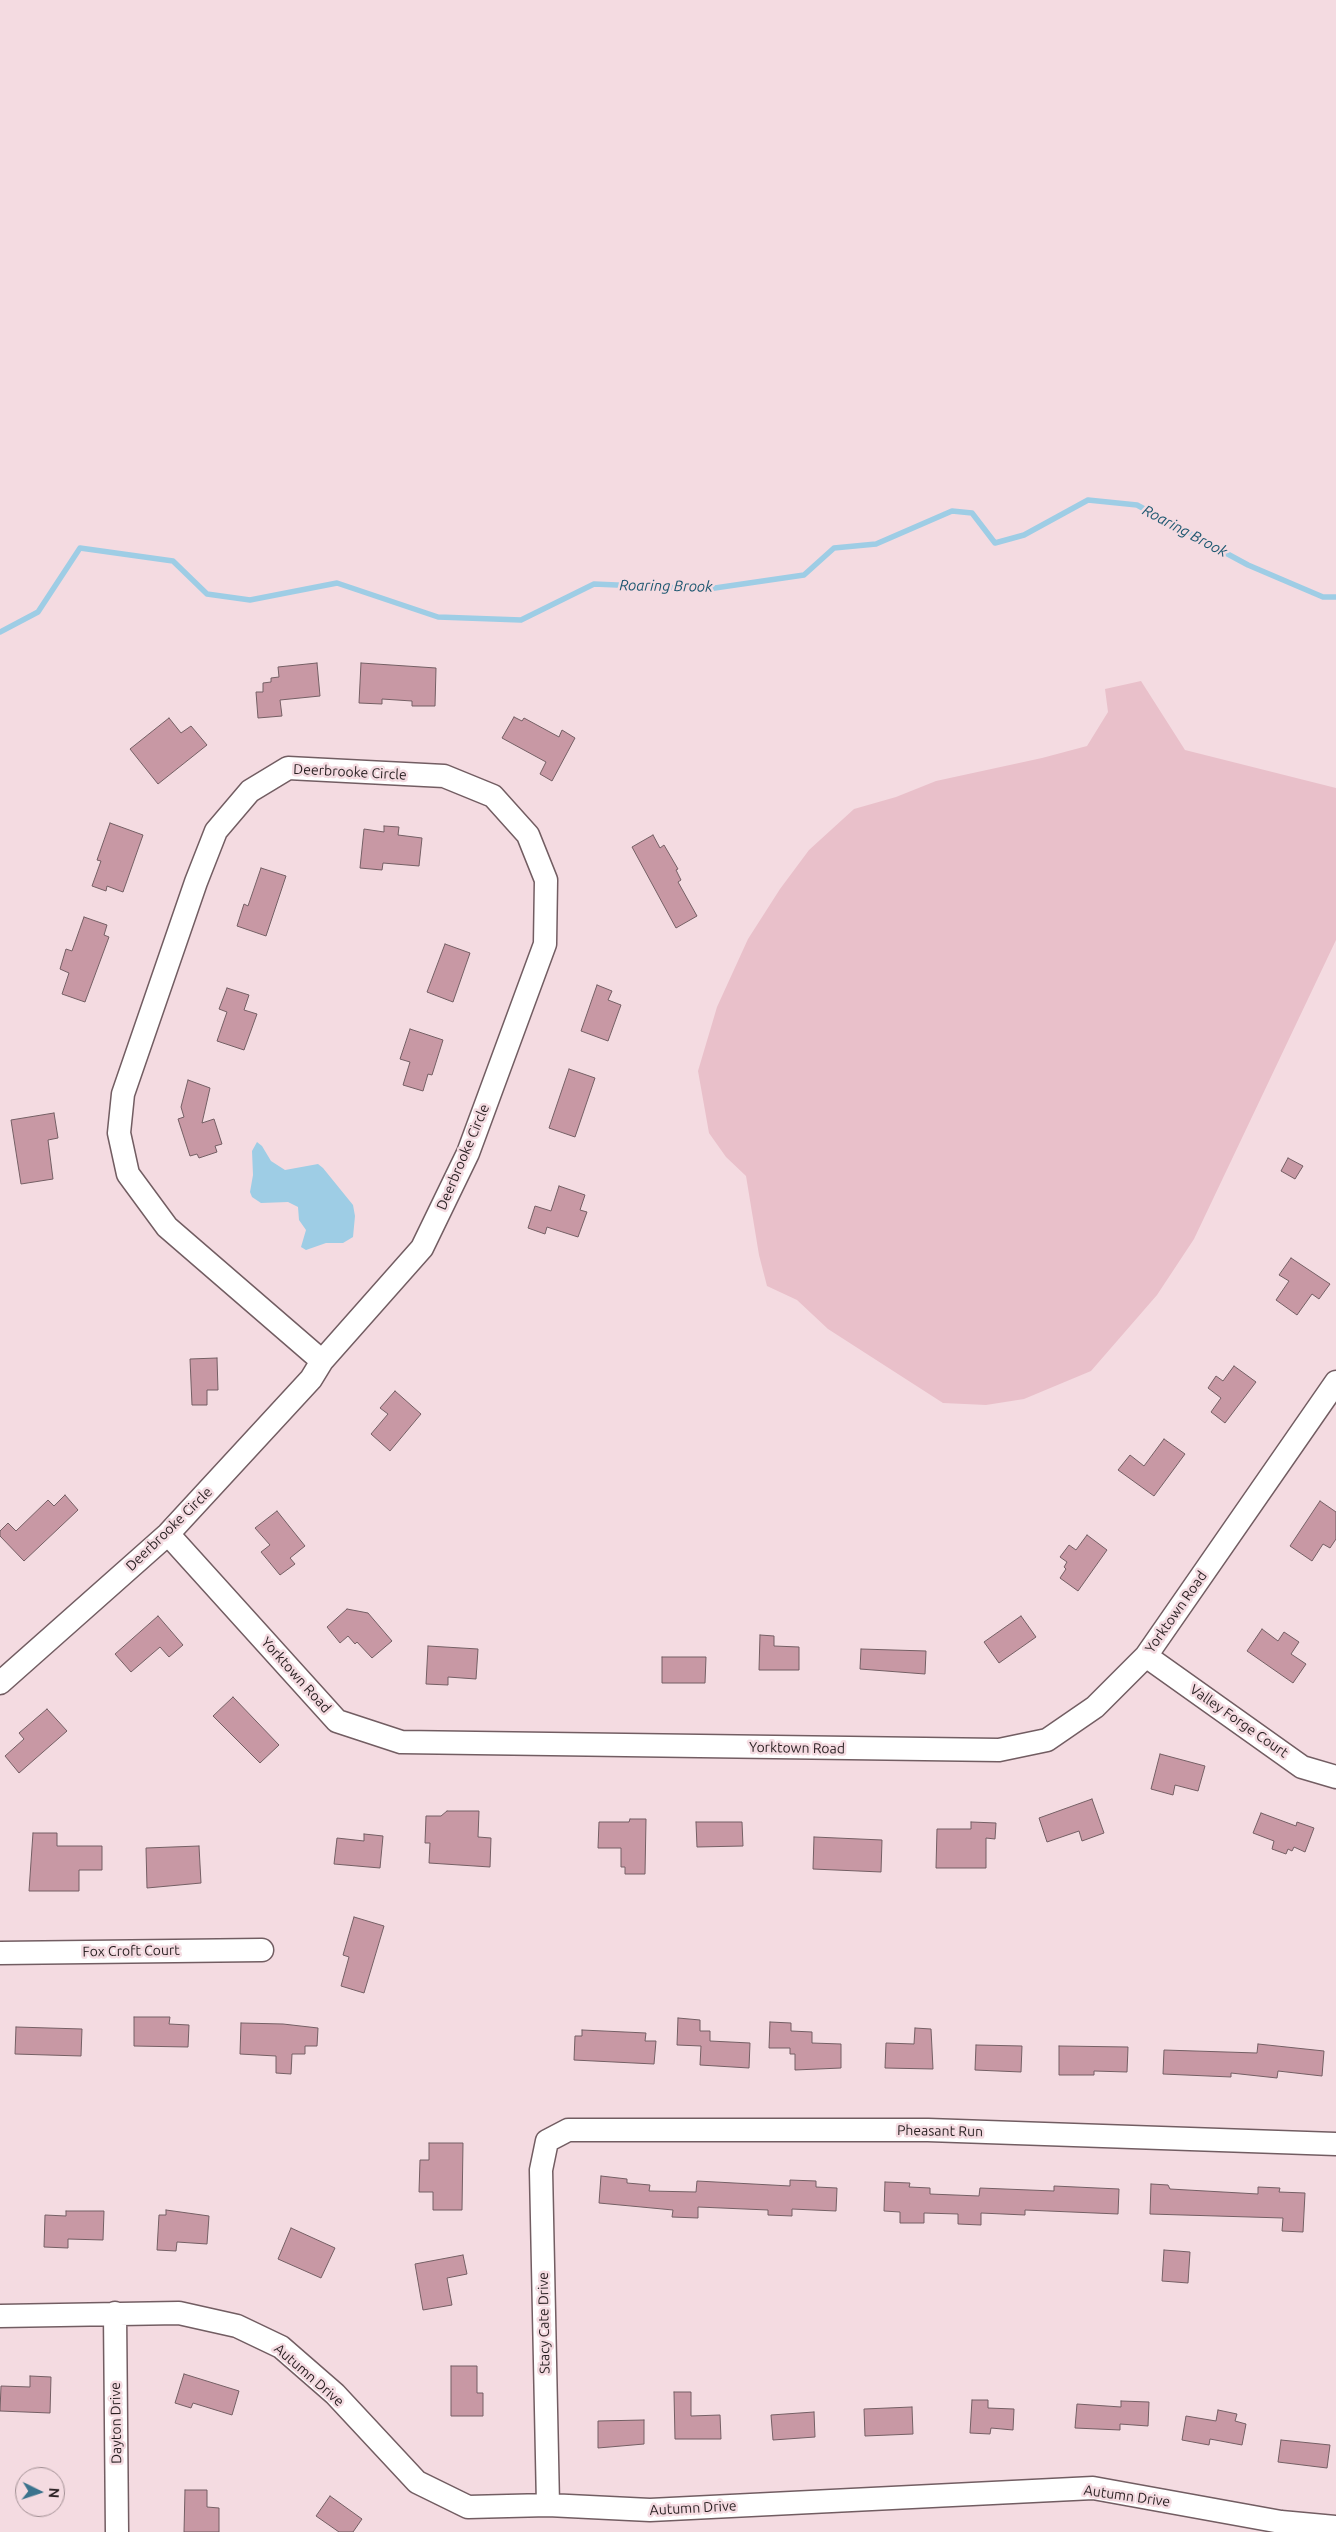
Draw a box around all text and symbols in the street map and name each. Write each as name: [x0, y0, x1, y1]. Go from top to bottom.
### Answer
water label: Roaring Brook: [1139, 501, 1231, 561]
water label: Roaring Brook: [619, 576, 713, 596]
street label: Deerbrooke Circle: [293, 761, 407, 783]
street label: Deerbrooke Circle: [433, 1101, 493, 1213]
street label: Deerbrooke Circle: [122, 1484, 216, 1574]
street label: Yorktown Road: [1142, 1568, 1210, 1656]
street label: Yorktown Road: [258, 1634, 334, 1716]
street label: Valley Forge Court: [1187, 1681, 1291, 1761]
street label: Yorktown Road: [749, 1739, 845, 1757]
street label: Fox Croft Court: [82, 1942, 180, 1960]
street label: Pheasant Run: [897, 2122, 983, 2140]
street label: Stacy Cate Drive: [535, 2272, 553, 2374]
street label: Autumn Drive: [271, 2340, 347, 2410]
street label: Dayton Drive: [107, 2382, 125, 2464]
north arrow: [15, 2467, 65, 2517]
street label: Autumn Drive: [1083, 2482, 1171, 2510]
text: N: [46, 2487, 62, 2499]
street label: Autumn Drive: [649, 2497, 737, 2519]

